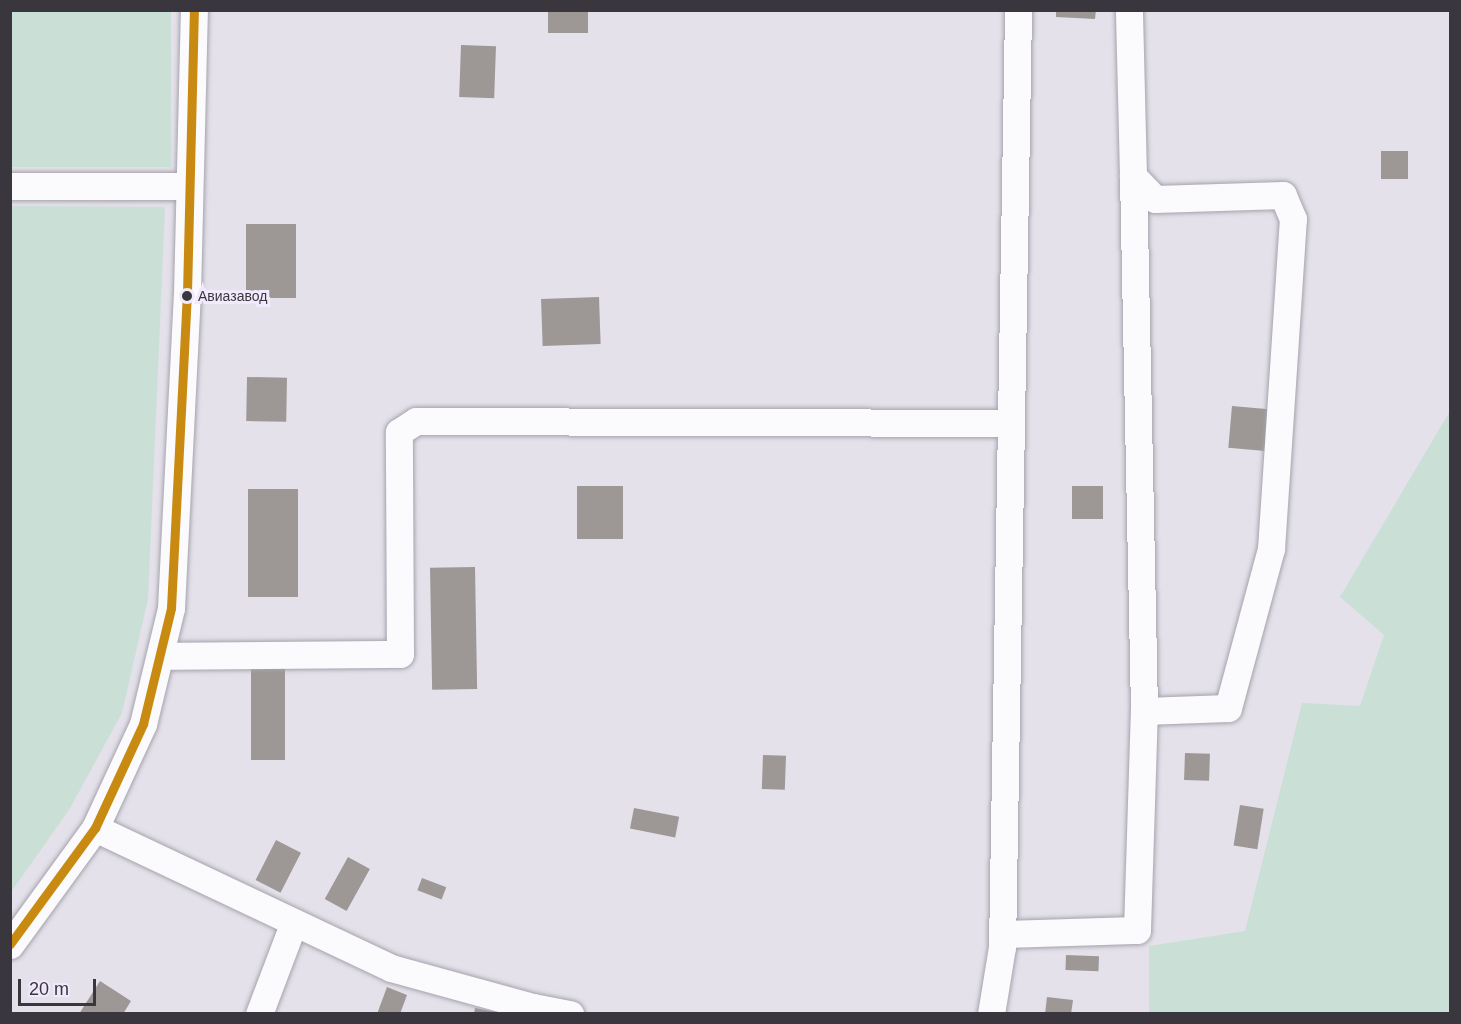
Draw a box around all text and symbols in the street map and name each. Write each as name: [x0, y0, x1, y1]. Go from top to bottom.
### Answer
place label: Авиазавод: [198, 288, 267, 304]
marker: Авиазавод: [181, 290, 193, 302]
scale bar: [21, 967, 99, 1005]
text: 20 m: [29, 979, 69, 999]

